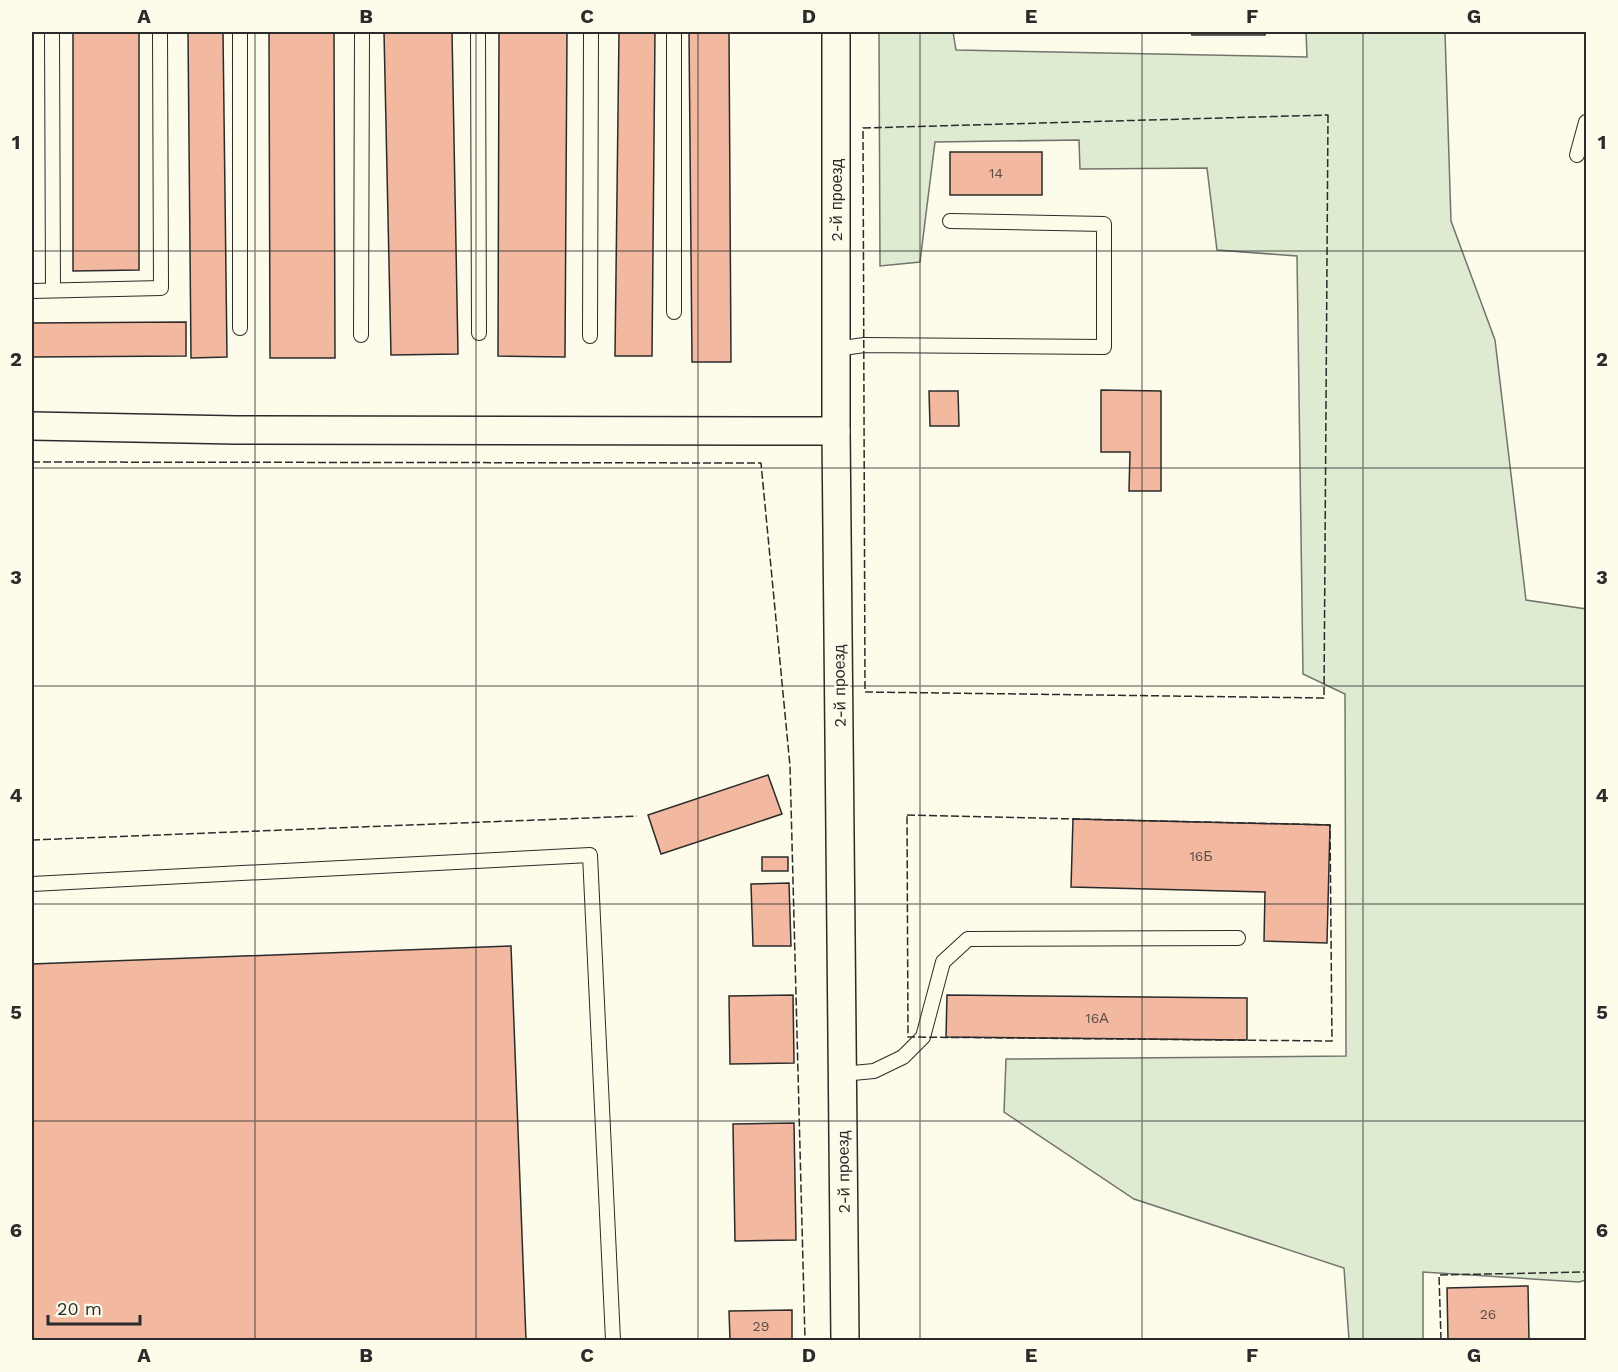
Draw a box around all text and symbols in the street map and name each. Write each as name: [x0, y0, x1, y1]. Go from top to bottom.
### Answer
text: A: [137, 4, 151, 28]
text: B: [359, 4, 373, 28]
text: C: [580, 4, 594, 28]
text: D: [802, 4, 816, 28]
text: E: [1025, 4, 1037, 28]
text: F: [1246, 4, 1258, 28]
text: G: [1467, 4, 1481, 28]
text: 1: [12, 130, 20, 154]
text: 1: [1598, 130, 1606, 154]
street label: 2-й проезд: [827, 158, 846, 241]
house number: 14: [989, 165, 1003, 181]
text: 2: [10, 347, 22, 371]
text: 2: [1596, 347, 1608, 371]
text: 3: [10, 565, 22, 589]
text: 3: [1596, 565, 1608, 589]
street label: 2-й проезд: [829, 644, 850, 728]
text: 4: [10, 783, 23, 807]
text: 4: [1596, 783, 1609, 807]
house number: 16Б: [1189, 848, 1213, 864]
text: 5: [10, 1000, 22, 1024]
text: 5: [1596, 1000, 1608, 1024]
house number: 16А: [1085, 1010, 1109, 1026]
street label: 2-й проезд: [833, 1130, 854, 1214]
text: 6: [10, 1218, 22, 1242]
text: 6: [1596, 1218, 1608, 1242]
scale bar: [48, 1288, 140, 1326]
text: 20 m: [57, 1298, 102, 1319]
house number: 26: [1480, 1306, 1496, 1322]
house number: 29: [753, 1318, 769, 1334]
text: A: [137, 1343, 151, 1367]
text: B: [359, 1343, 373, 1367]
text: C: [580, 1343, 594, 1367]
text: D: [802, 1343, 816, 1367]
text: E: [1025, 1343, 1037, 1367]
text: F: [1246, 1343, 1258, 1367]
text: G: [1467, 1343, 1481, 1367]

